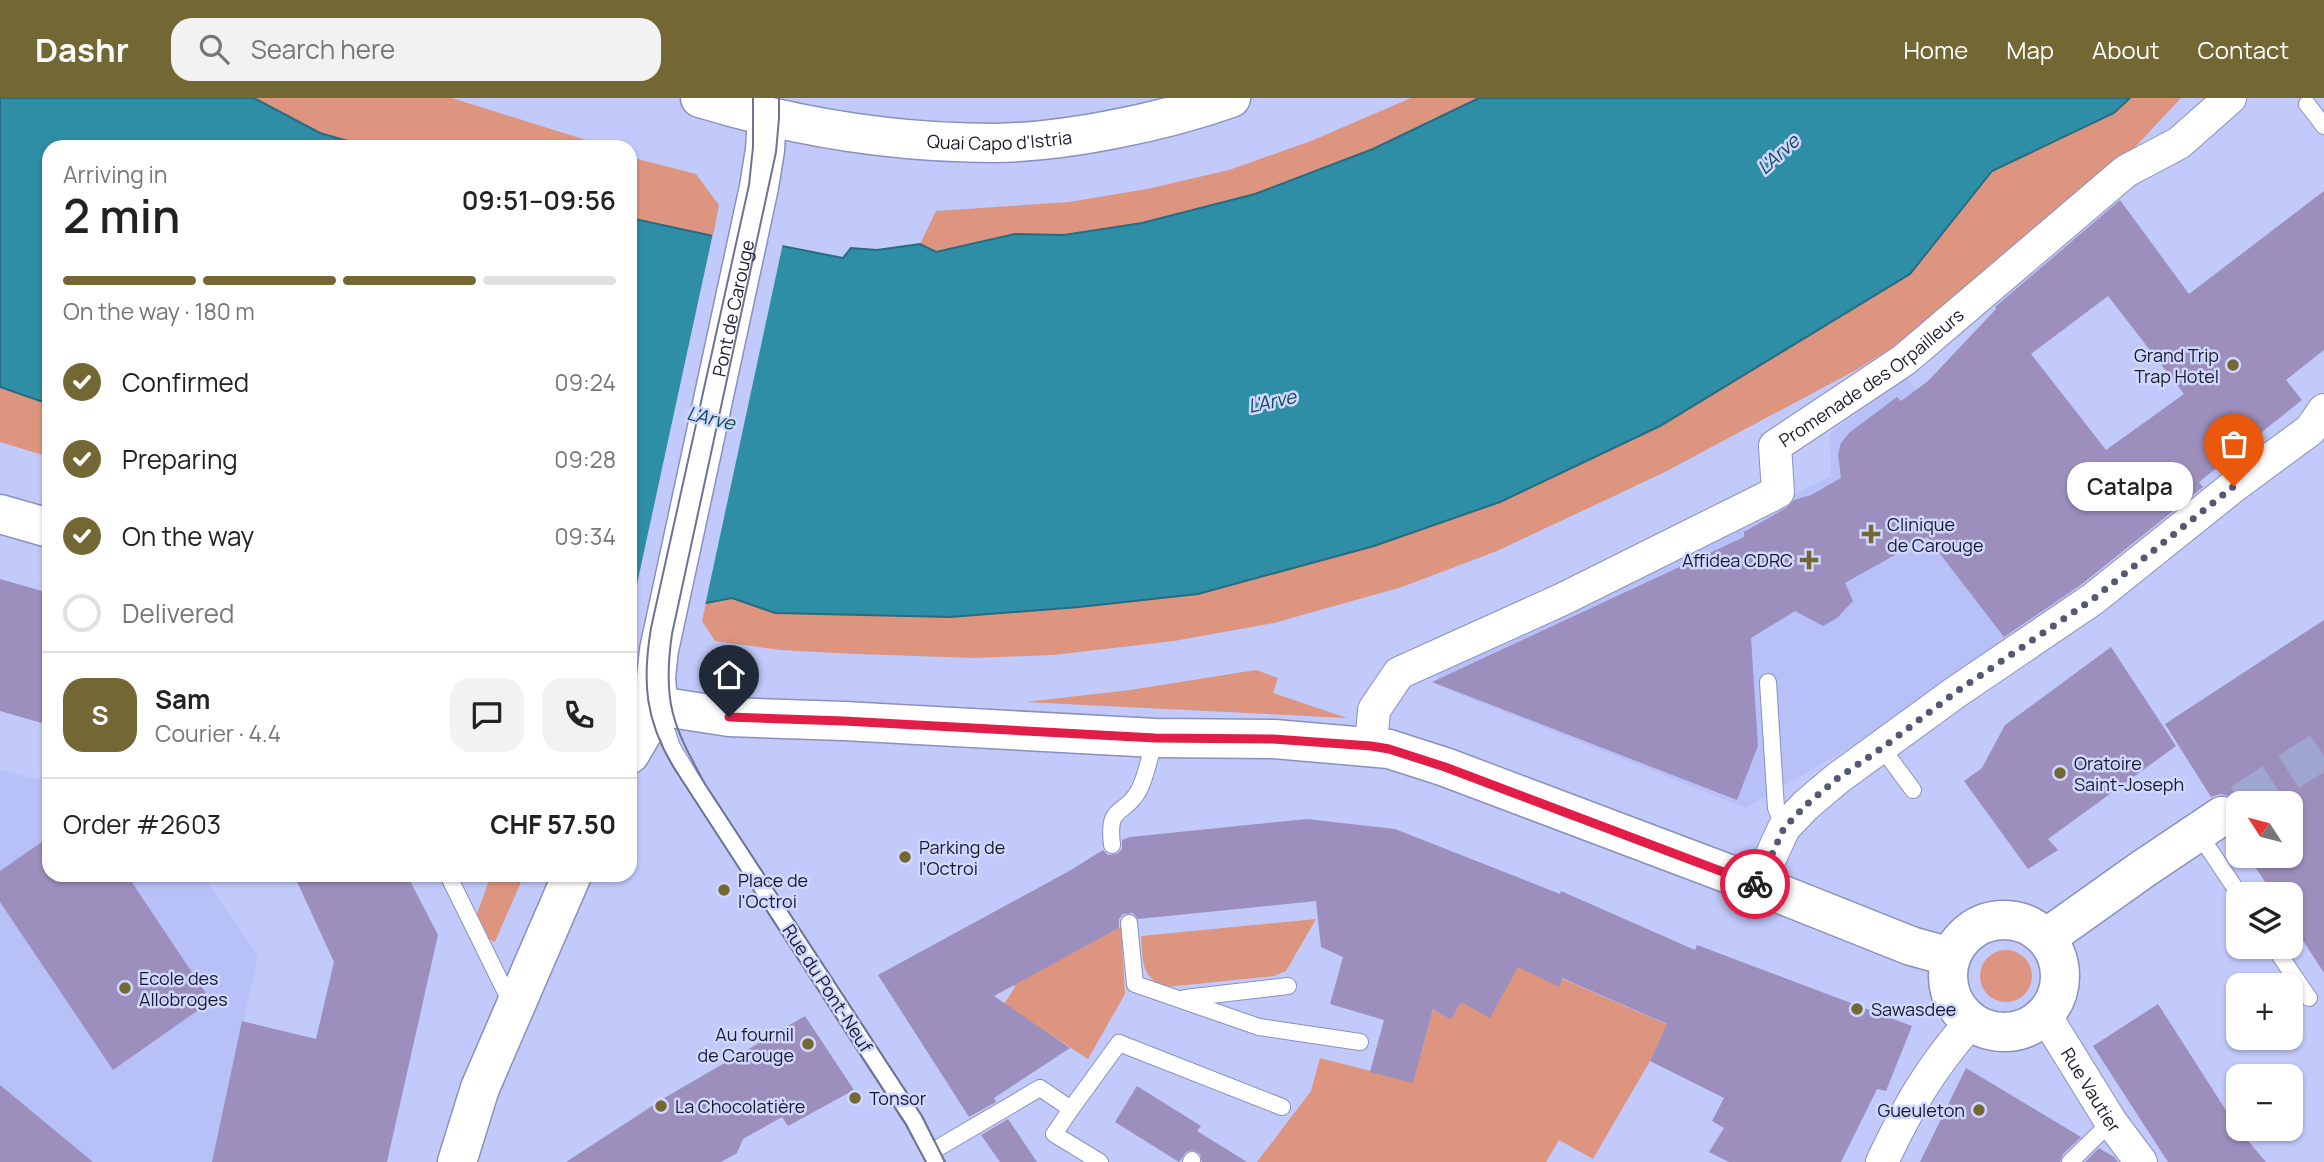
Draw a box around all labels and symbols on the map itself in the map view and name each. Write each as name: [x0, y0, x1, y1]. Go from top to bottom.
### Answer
street label: Quai Capo d'Istria: [926, 125, 1073, 155]
water label: L'Arve: [1751, 127, 1806, 180]
street label: Pont de Carouge: [706, 237, 759, 379]
street label: Promenade des Orpailleurs: [1774, 303, 1968, 452]
place label: Grand Trip Trap Hotel: [2134, 343, 2219, 388]
marker: Grand Trip Trap Hotel: [2225, 357, 2241, 373]
water label: L'Arve: [1246, 383, 1300, 419]
water label: L'Arve: [684, 400, 739, 437]
pin: [2204, 414, 2264, 486]
callout: Catalpa: [2066, 462, 2192, 510]
place label: Clinique de Carouge: [1887, 512, 1984, 557]
marker: Clinique de Carouge: [1861, 524, 1881, 544]
place label: Affidea CDRC: [1682, 548, 1793, 572]
marker: Affidea CDRC: [1799, 550, 1819, 570]
pin: [699, 645, 759, 717]
place label: Oratoire Saint-Joseph: [2074, 751, 2184, 796]
marker: Oratoire Saint-Joseph: [2052, 765, 2068, 781]
north arrow: [2226, 791, 2303, 868]
place label: Parking de l'Octroi: [919, 835, 1005, 880]
marker: Parking de l'Octroi: [897, 849, 913, 865]
courier: [1720, 849, 1790, 919]
place label: Place de l'Octroi: [738, 868, 808, 913]
marker: Place de l'Octroi: [716, 882, 732, 898]
street label: Rue du Pont-Neuf: [778, 919, 879, 1057]
place label: Ecole des Allobroges: [139, 966, 228, 1011]
marker: Ecole des Allobroges: [117, 980, 133, 996]
place label: Sawasdee: [1871, 997, 1956, 1021]
marker: Sawasdee: [1849, 1001, 1865, 1017]
place label: Au fournil de Carouge: [698, 1022, 794, 1067]
marker: Au fournil de Carouge: [800, 1036, 816, 1052]
street label: Rue Vautier: [2056, 1043, 2127, 1138]
place label: Tonsor: [869, 1086, 927, 1110]
marker: Tonsor: [847, 1090, 863, 1106]
place label: La Chocolatière: [675, 1094, 805, 1118]
marker: La Chocolatière: [653, 1098, 669, 1114]
place label: Gueuleton: [1877, 1098, 1965, 1122]
marker: Gueuleton: [1971, 1102, 1987, 1118]

